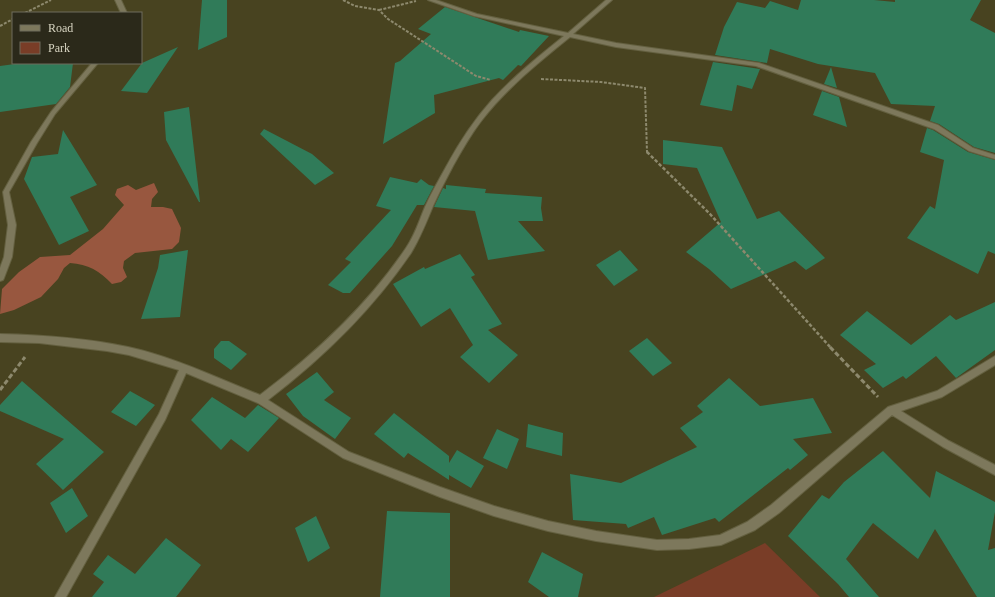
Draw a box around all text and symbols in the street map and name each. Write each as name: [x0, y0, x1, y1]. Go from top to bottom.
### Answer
legend: [12, 12, 142, 64]
text: Road: [48, 21, 73, 35]
text: Park: [48, 41, 70, 55]

